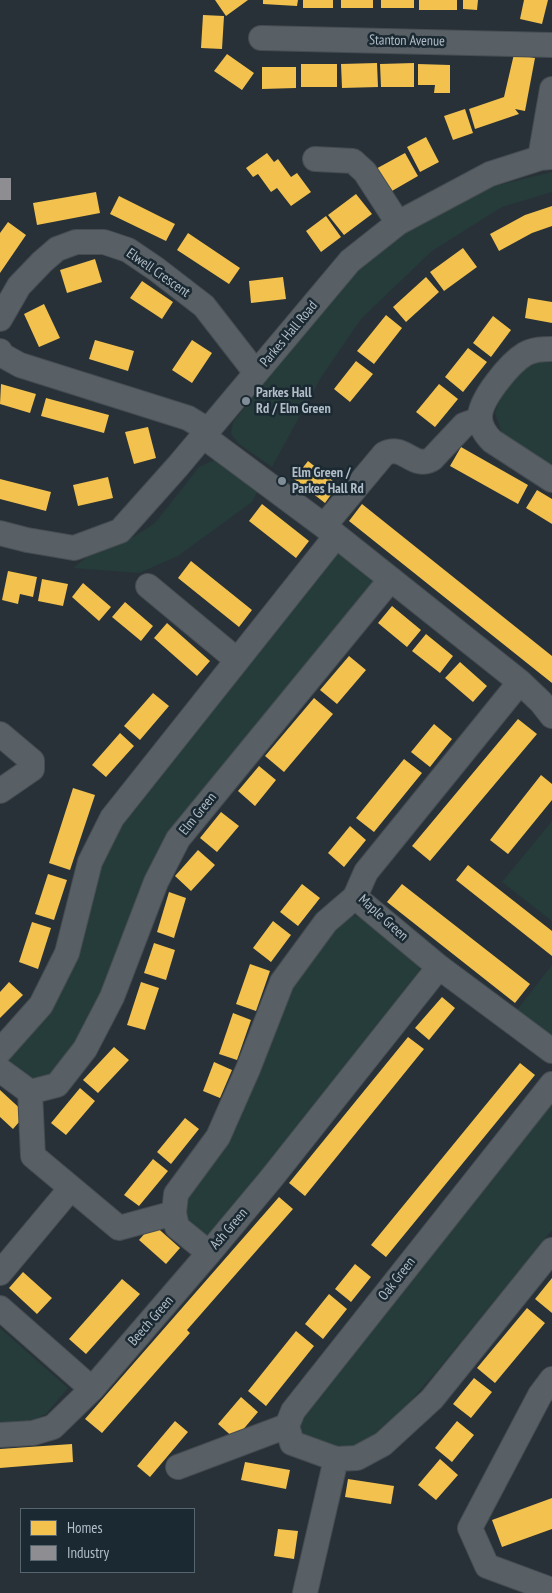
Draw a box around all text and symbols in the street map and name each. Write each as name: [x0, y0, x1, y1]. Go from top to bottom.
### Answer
street label: Stanton Avenue: [369, 32, 445, 50]
street label: Elwell Crescent: [123, 245, 193, 301]
street label: Parkes Hall Road: [257, 298, 321, 370]
place label: Parkes Hall Rd / Elm Green: [256, 385, 331, 418]
marker: Parkes Hall Rd / Elm Green: [240, 395, 252, 407]
place label: Elm Green / Parkes Hall Rd: [292, 465, 364, 498]
marker: Elm Green / Parkes Hall Rd: [276, 475, 288, 487]
street label: Elm Green: [176, 789, 220, 839]
street label: Maple Green: [355, 891, 411, 945]
street label: Ash Green: [207, 1205, 251, 1253]
street label: Oak Green: [375, 1254, 419, 1304]
street label: Beech Green: [125, 1293, 177, 1349]
legend: [20, 1508, 195, 1573]
text: Homes: [67, 1518, 103, 1537]
text: Industry: [67, 1543, 109, 1562]

